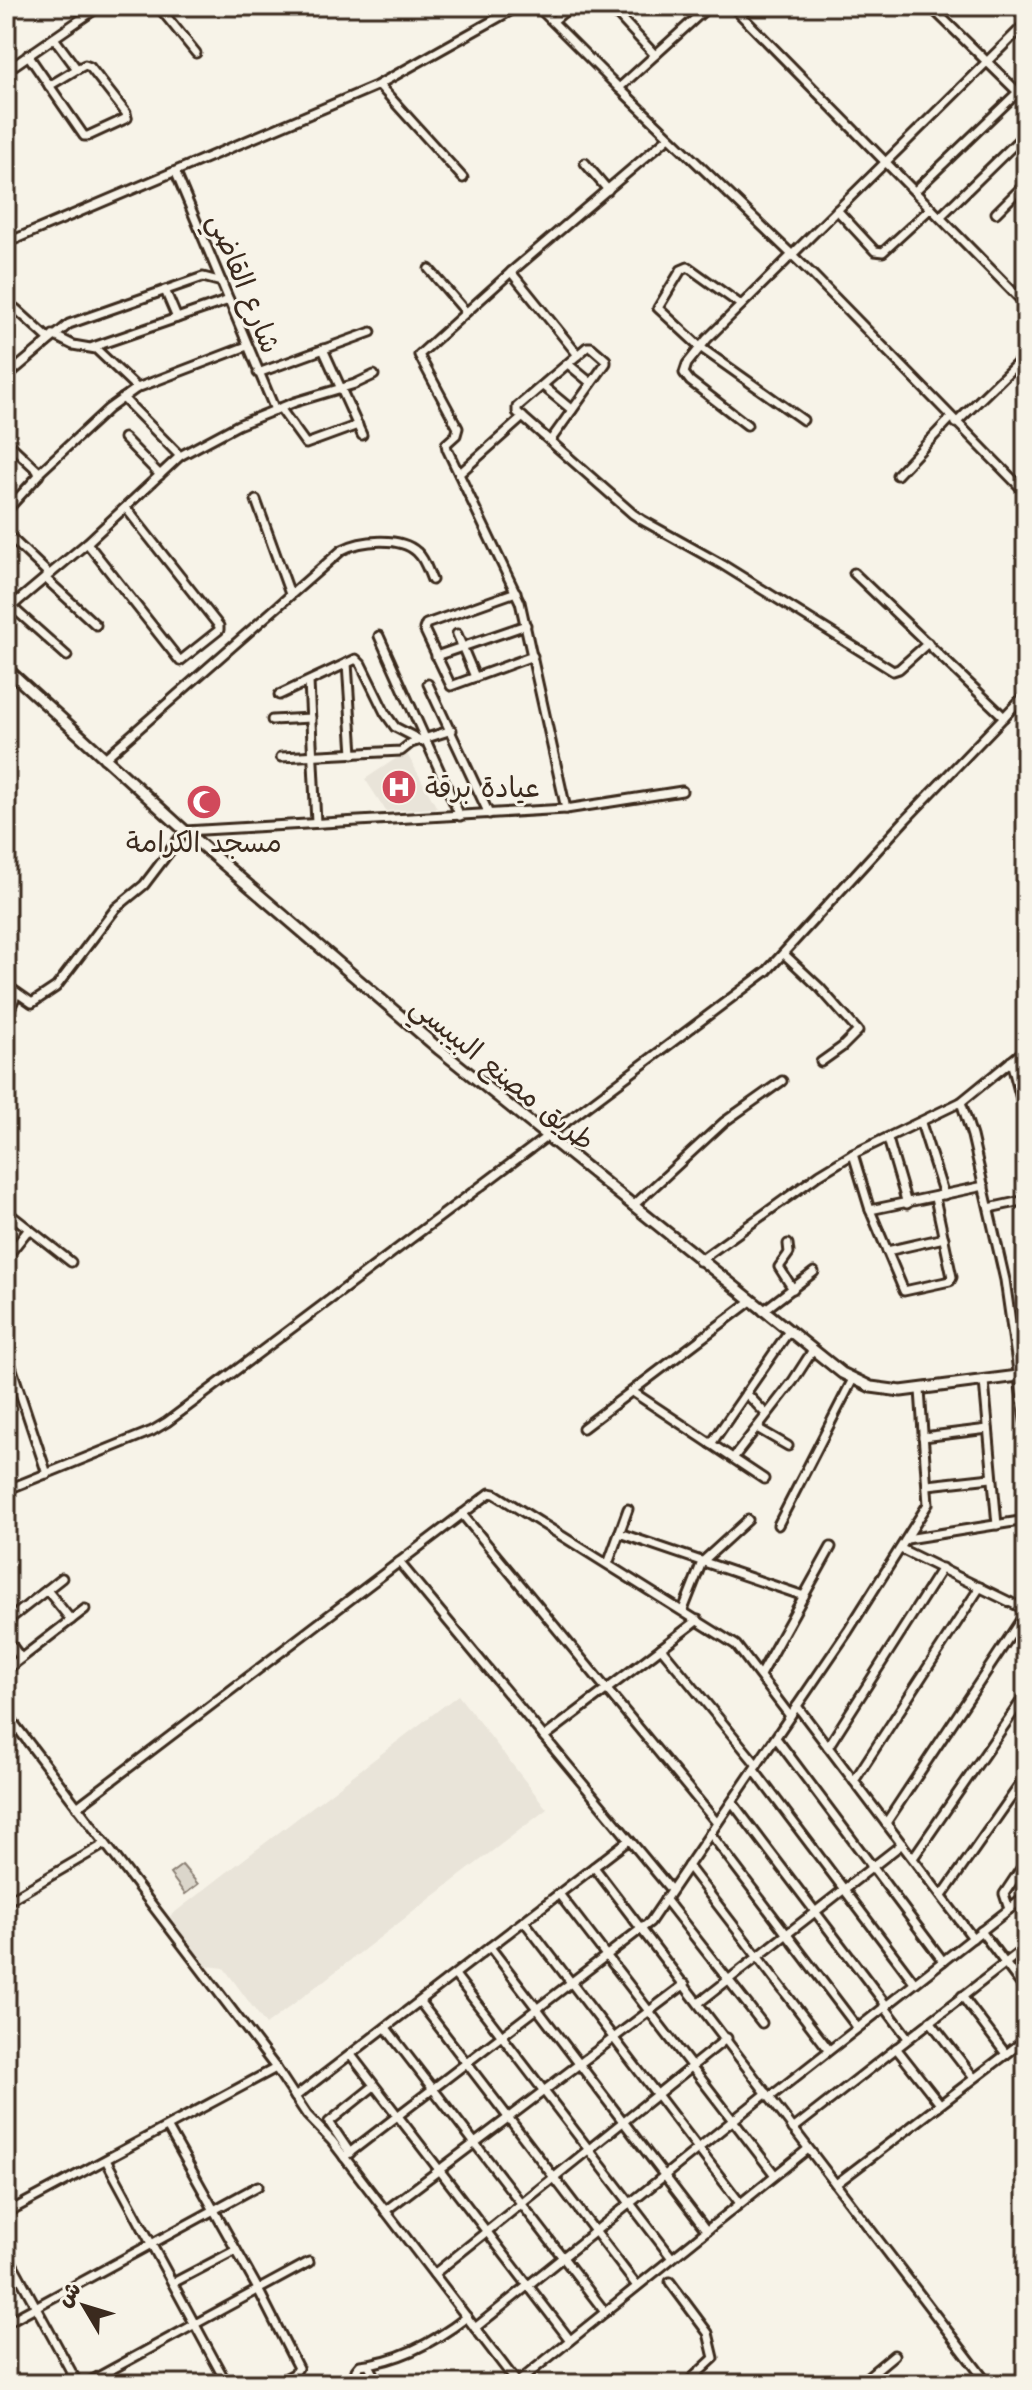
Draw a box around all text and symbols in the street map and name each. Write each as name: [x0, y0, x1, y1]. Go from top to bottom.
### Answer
street label: شارع القاضي: [194, 207, 290, 361]
hospital icon: عيادة برقة: [380, 768, 418, 806]
place label: عيادة برقة: [425, 768, 540, 806]
mosque icon: مسجد الكرامة: [185, 783, 223, 821]
place label: مسجد الكرامة: [126, 823, 282, 861]
street label: طريق مصنع البيبسي: [399, 987, 603, 1164]
north arrow: [44, 2266, 124, 2346]
text: ش: [50, 2276, 88, 2312]

